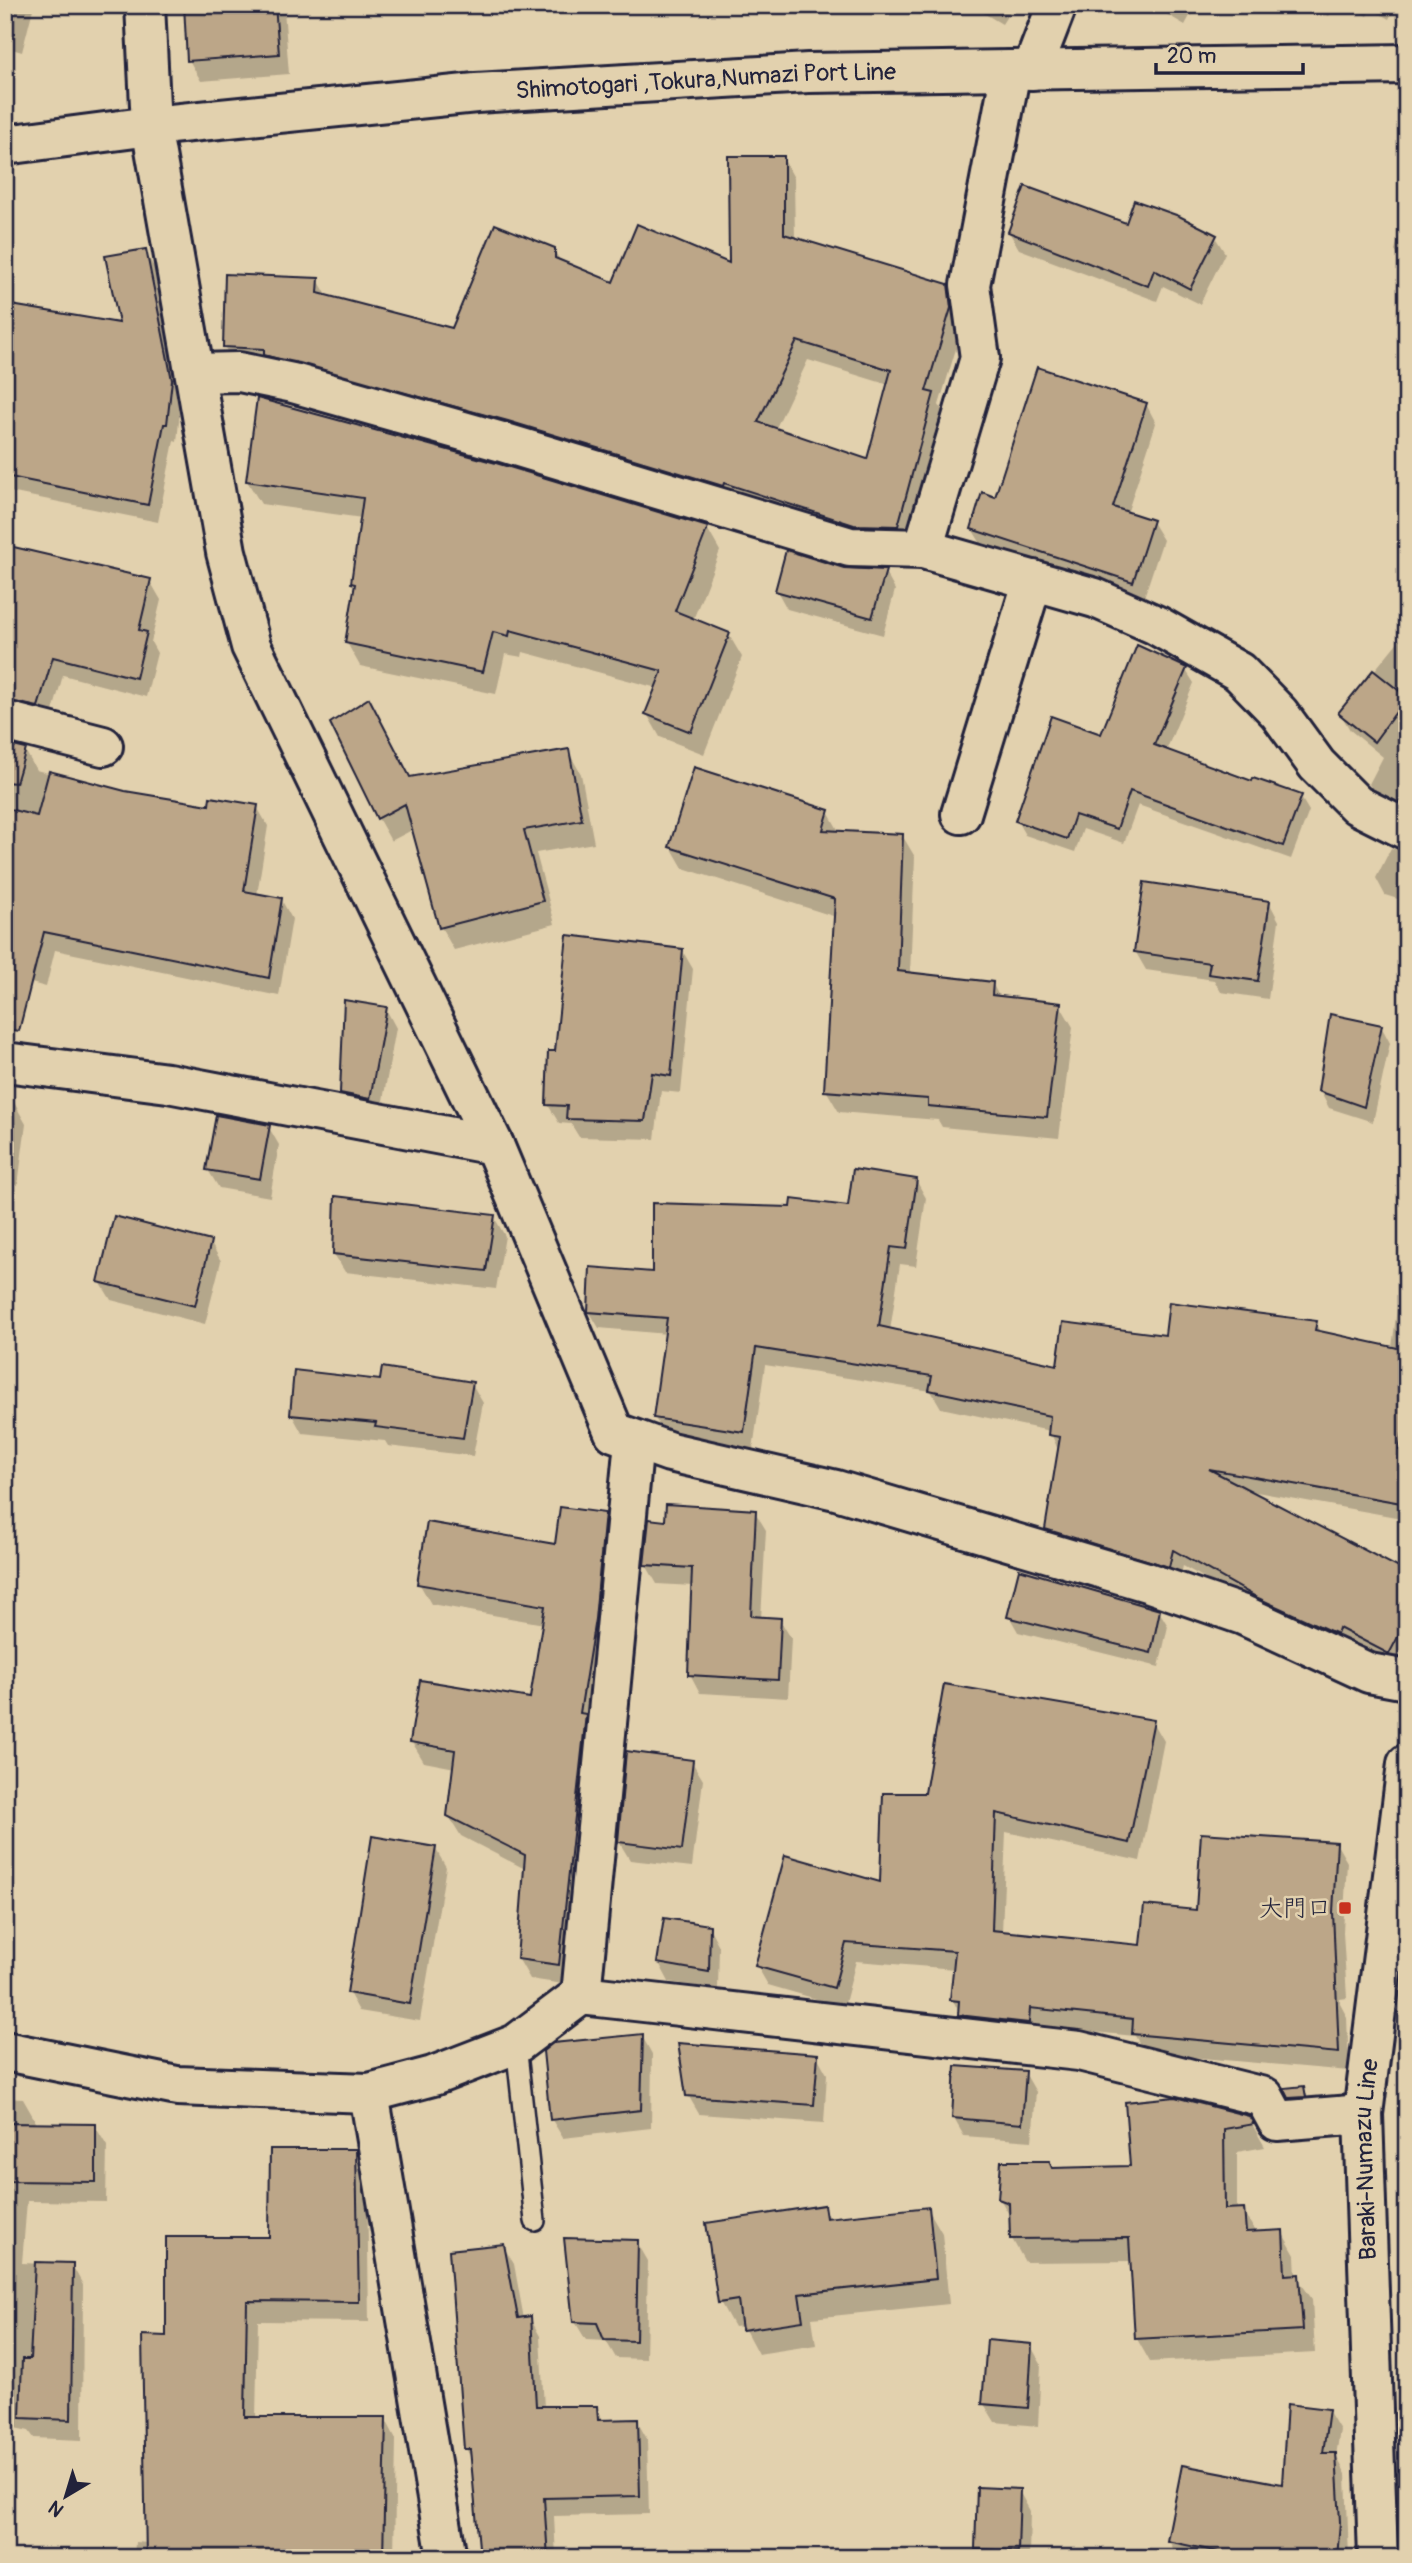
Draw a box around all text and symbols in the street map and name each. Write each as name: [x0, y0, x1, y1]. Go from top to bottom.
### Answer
scale bar: [1156, 32, 1304, 76]
text: 20 m: [1167, 43, 1216, 70]
street label: Shimotogari ,Tokura,Numazi Port Line: [515, 58, 896, 106]
place label: 大門口: [1259, 1894, 1331, 1923]
marker: 大門口: [1337, 1900, 1353, 1916]
street label: Baraki-Numazu Line: [1349, 2057, 1385, 2261]
north arrow: [32, 2462, 102, 2532]
text: N: [44, 2495, 69, 2522]

